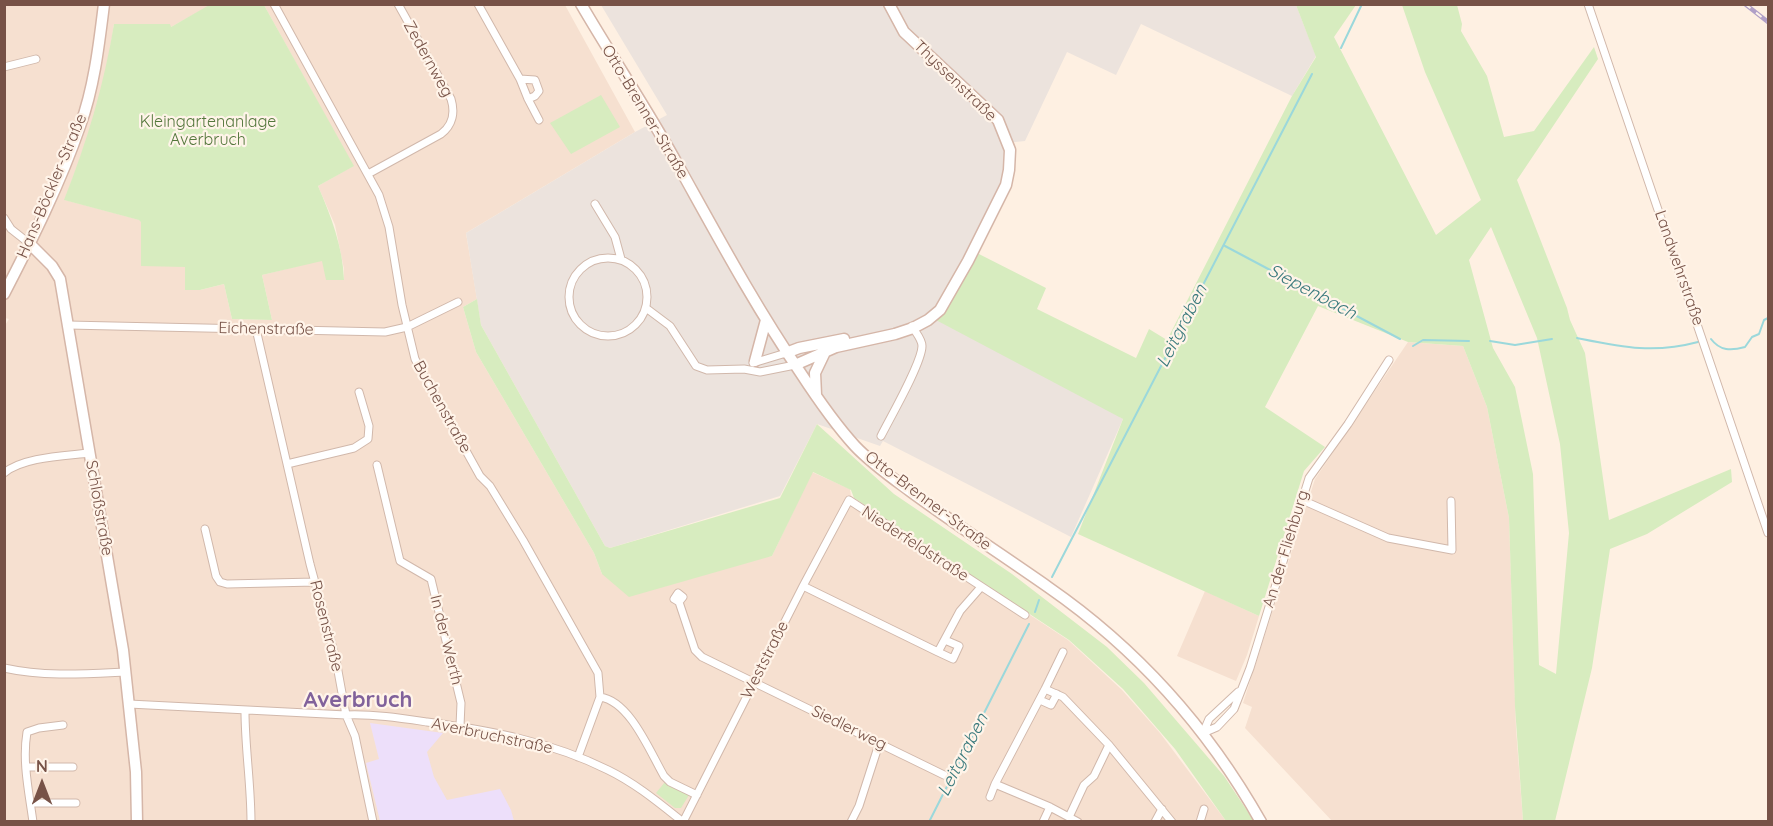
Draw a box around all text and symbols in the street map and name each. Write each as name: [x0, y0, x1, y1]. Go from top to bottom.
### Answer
street label: Zedernweg: [399, 17, 457, 101]
street label: Thyssenstraße: [909, 37, 1001, 125]
street label: Otto-Brenner-Straße: [597, 42, 693, 182]
street label: Hans-Böckler-Straße: [13, 111, 91, 261]
park label: Kleingartenanlage Averbruch: [140, 112, 276, 150]
street label: Landwehrstraße: [1650, 208, 1708, 328]
water label: Siepenbach: [1264, 260, 1360, 324]
water label: Leitgraben: [1152, 281, 1212, 371]
street label: Eichenstraße: [218, 319, 314, 339]
street label: Buchenstraße: [409, 358, 475, 456]
street label: Otto-Brenner-Straße: [861, 447, 995, 555]
street label: Schloßstraße: [81, 459, 117, 557]
street label: An der Fliehburg: [1259, 488, 1313, 610]
street label: Niederfeldstraße: [858, 502, 972, 586]
street label: Rosenstraße: [305, 578, 347, 674]
street label: In der Werth: [426, 593, 466, 687]
street label: Weststraße: [737, 618, 793, 702]
district label: Averbruch: [304, 687, 412, 713]
street label: Siedlerweg: [808, 701, 890, 755]
water label: Leitgraben: [933, 710, 993, 800]
street label: Averbruchstraße: [430, 714, 554, 758]
north arrow: [12, 754, 72, 814]
text: N: [36, 756, 48, 776]

